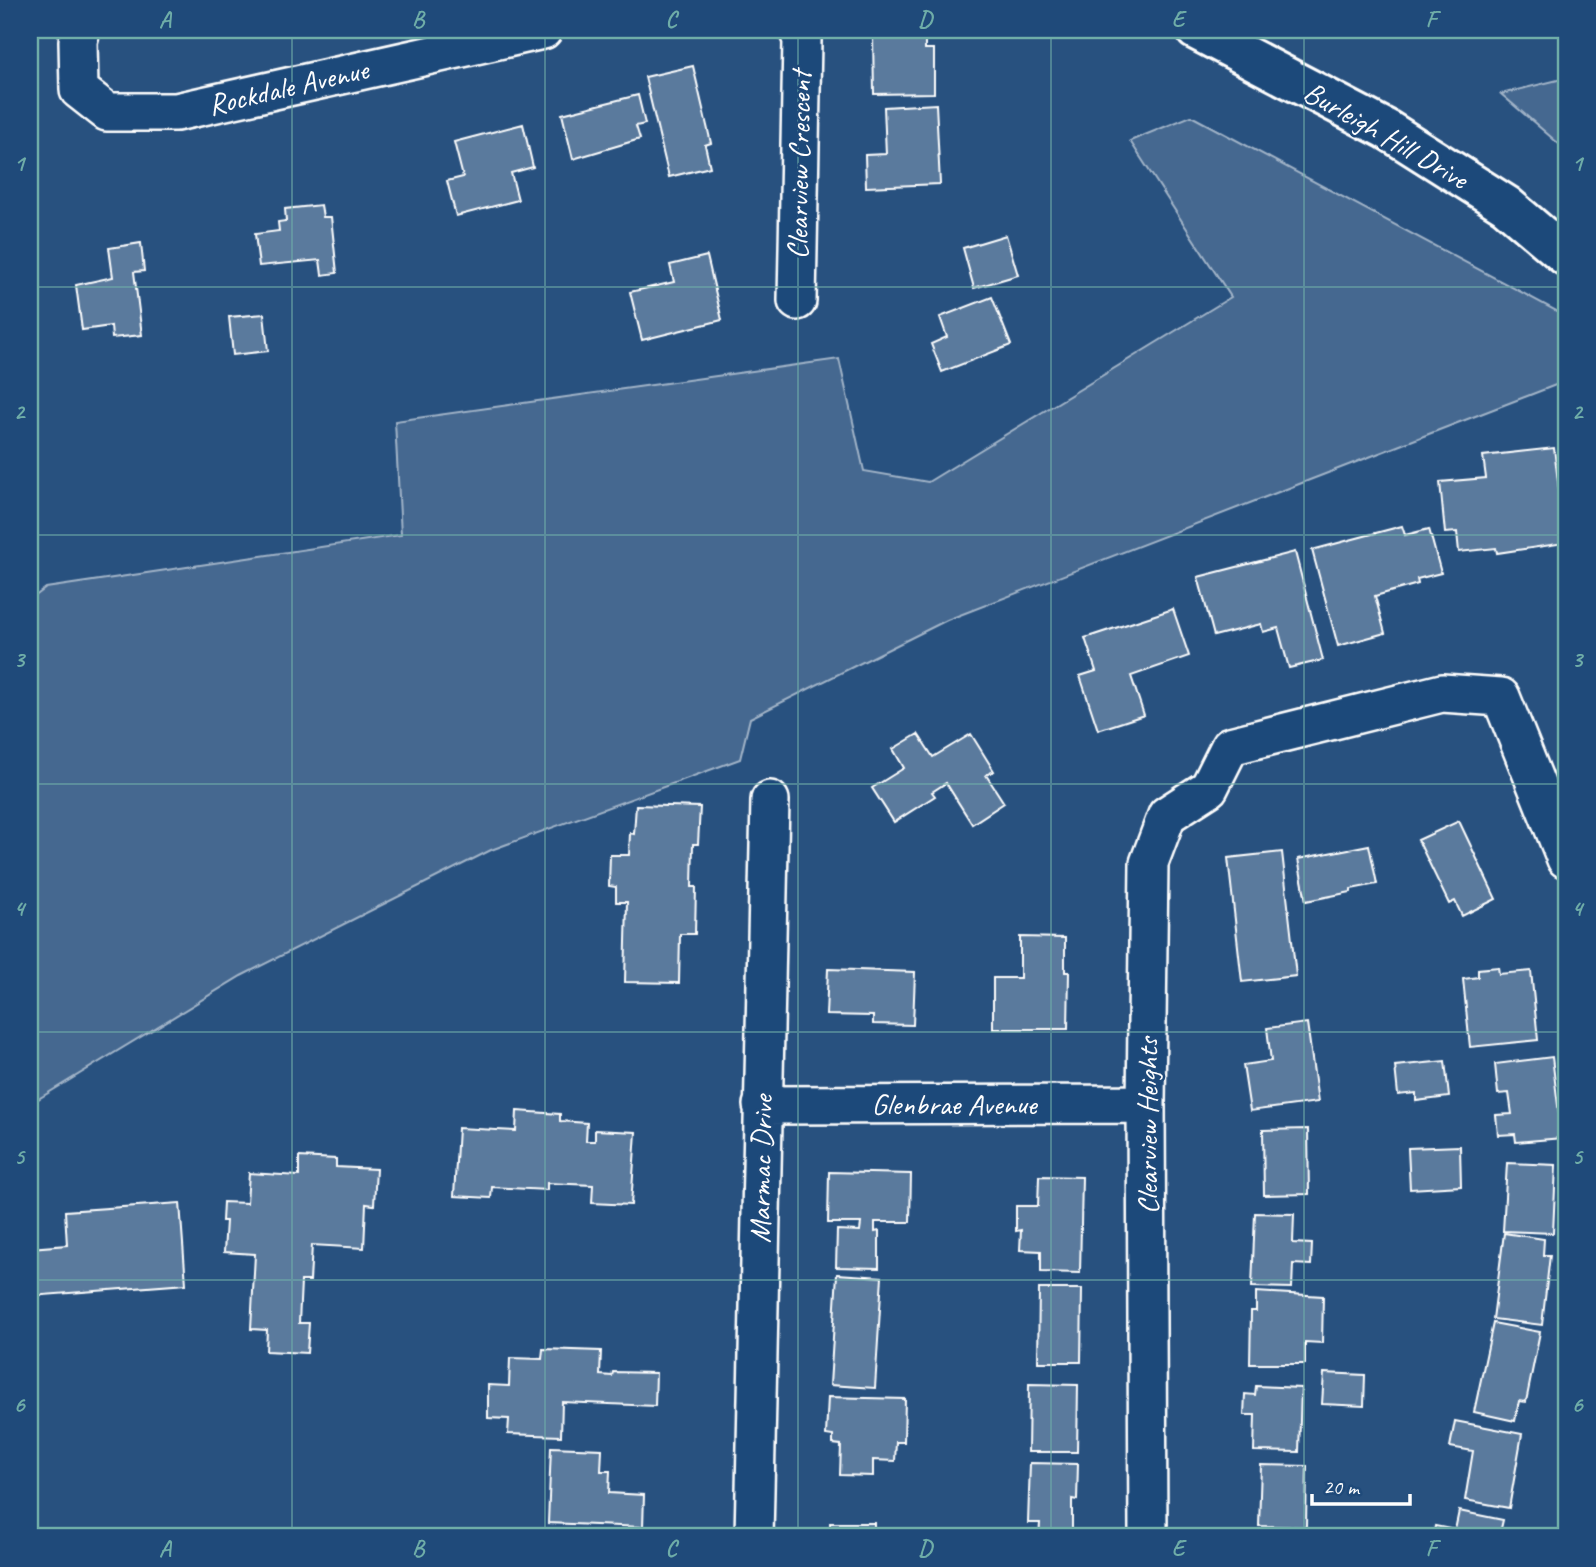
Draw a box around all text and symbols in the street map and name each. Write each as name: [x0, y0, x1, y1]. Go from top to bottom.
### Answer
text: A: [159, 5, 173, 34]
text: B: [412, 5, 426, 34]
text: C: [666, 5, 680, 34]
text: D: [918, 5, 934, 34]
text: E: [1172, 5, 1188, 34]
text: F: [1426, 5, 1442, 34]
street label: Rockdale Avenue: [204, 50, 374, 124]
street label: Clearview Crescent: [778, 66, 820, 260]
street label: Burleigh Hill Drive: [1297, 73, 1477, 198]
text: 1: [14, 149, 27, 178]
text: 1: [1572, 149, 1585, 178]
text: 2: [14, 397, 27, 426]
text: 2: [1572, 397, 1585, 426]
text: 3: [14, 645, 27, 674]
text: 3: [1572, 645, 1585, 674]
text: 4: [14, 894, 27, 923]
text: 4: [1572, 894, 1585, 923]
street label: Clearview Heights: [1128, 1035, 1166, 1214]
street label: Glenbrae Avenue: [871, 1085, 1039, 1123]
street label: Marmac Drive: [741, 1092, 781, 1243]
text: 5: [14, 1142, 26, 1171]
text: 5: [1572, 1142, 1584, 1171]
text: 6: [14, 1390, 27, 1419]
text: 6: [1572, 1390, 1585, 1419]
scale bar: [1312, 1462, 1410, 1506]
text: 20 m: [1323, 1474, 1361, 1500]
text: A: [159, 1534, 173, 1563]
text: B: [412, 1534, 426, 1563]
text: C: [666, 1534, 680, 1563]
text: D: [918, 1534, 934, 1563]
text: E: [1172, 1534, 1188, 1563]
text: F: [1426, 1534, 1442, 1563]

